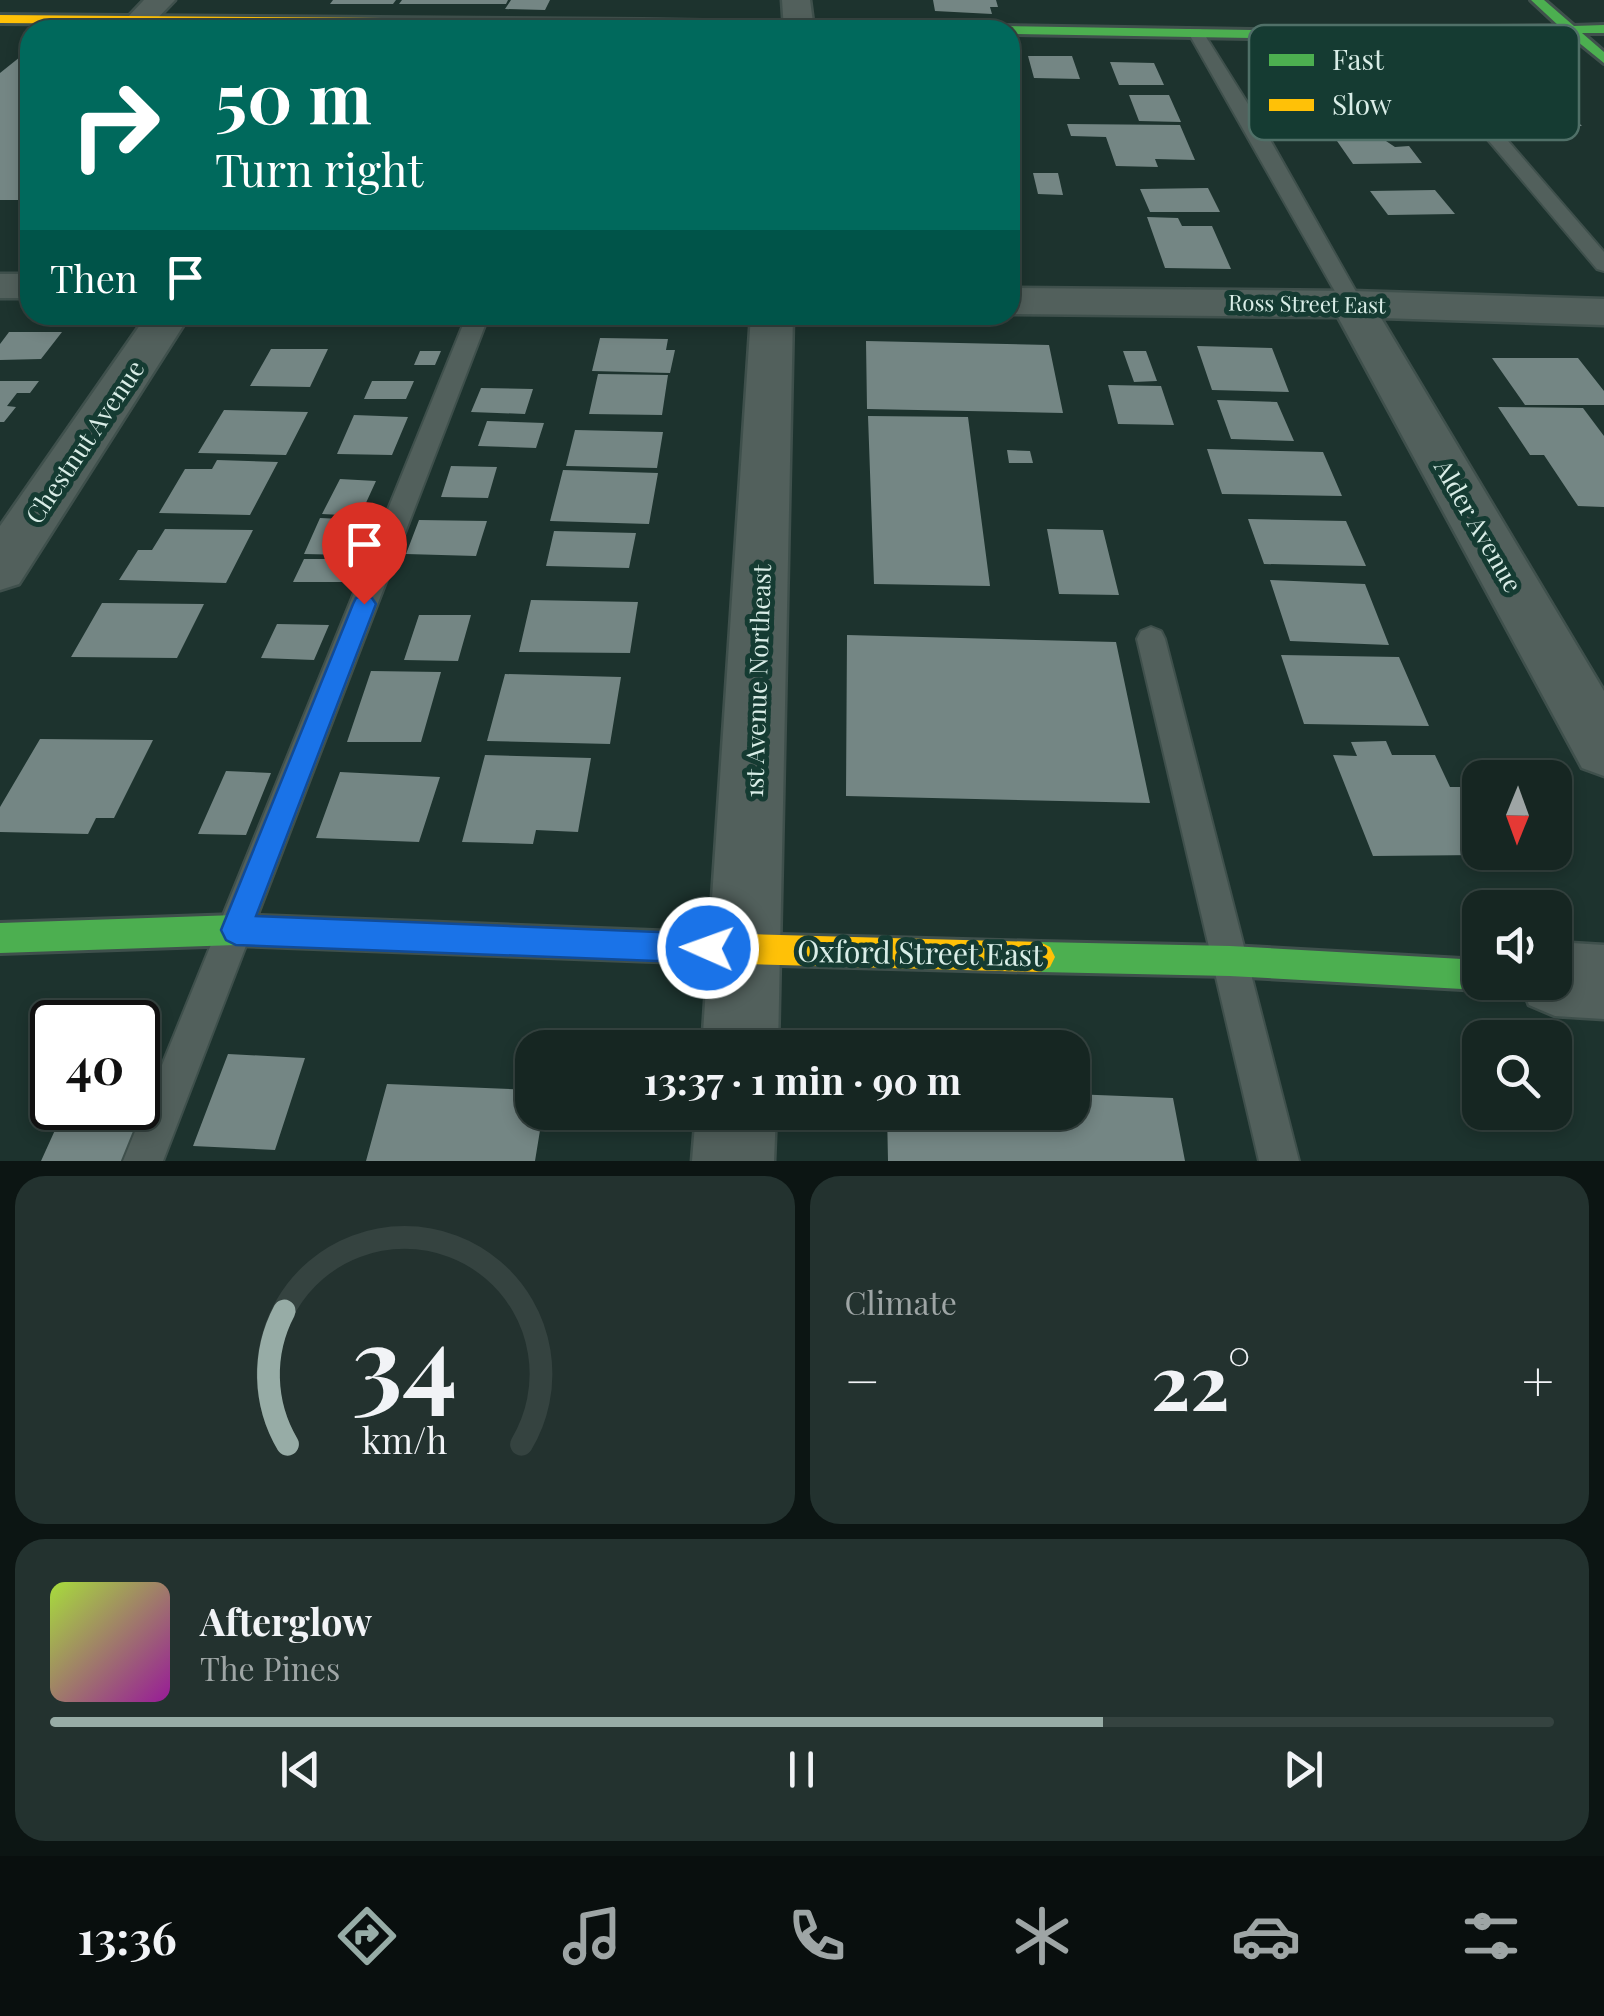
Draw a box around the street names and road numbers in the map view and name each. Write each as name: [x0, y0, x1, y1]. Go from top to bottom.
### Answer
street label: Ross Street East: [1228, 287, 1387, 319]
street label: Chestnut Avenue: [17, 353, 151, 529]
street label: Alder Avenue: [1427, 452, 1531, 598]
street label: 1st Avenue Northeast: [736, 562, 777, 798]
street label: Oxford Street East: [797, 930, 1044, 974]

